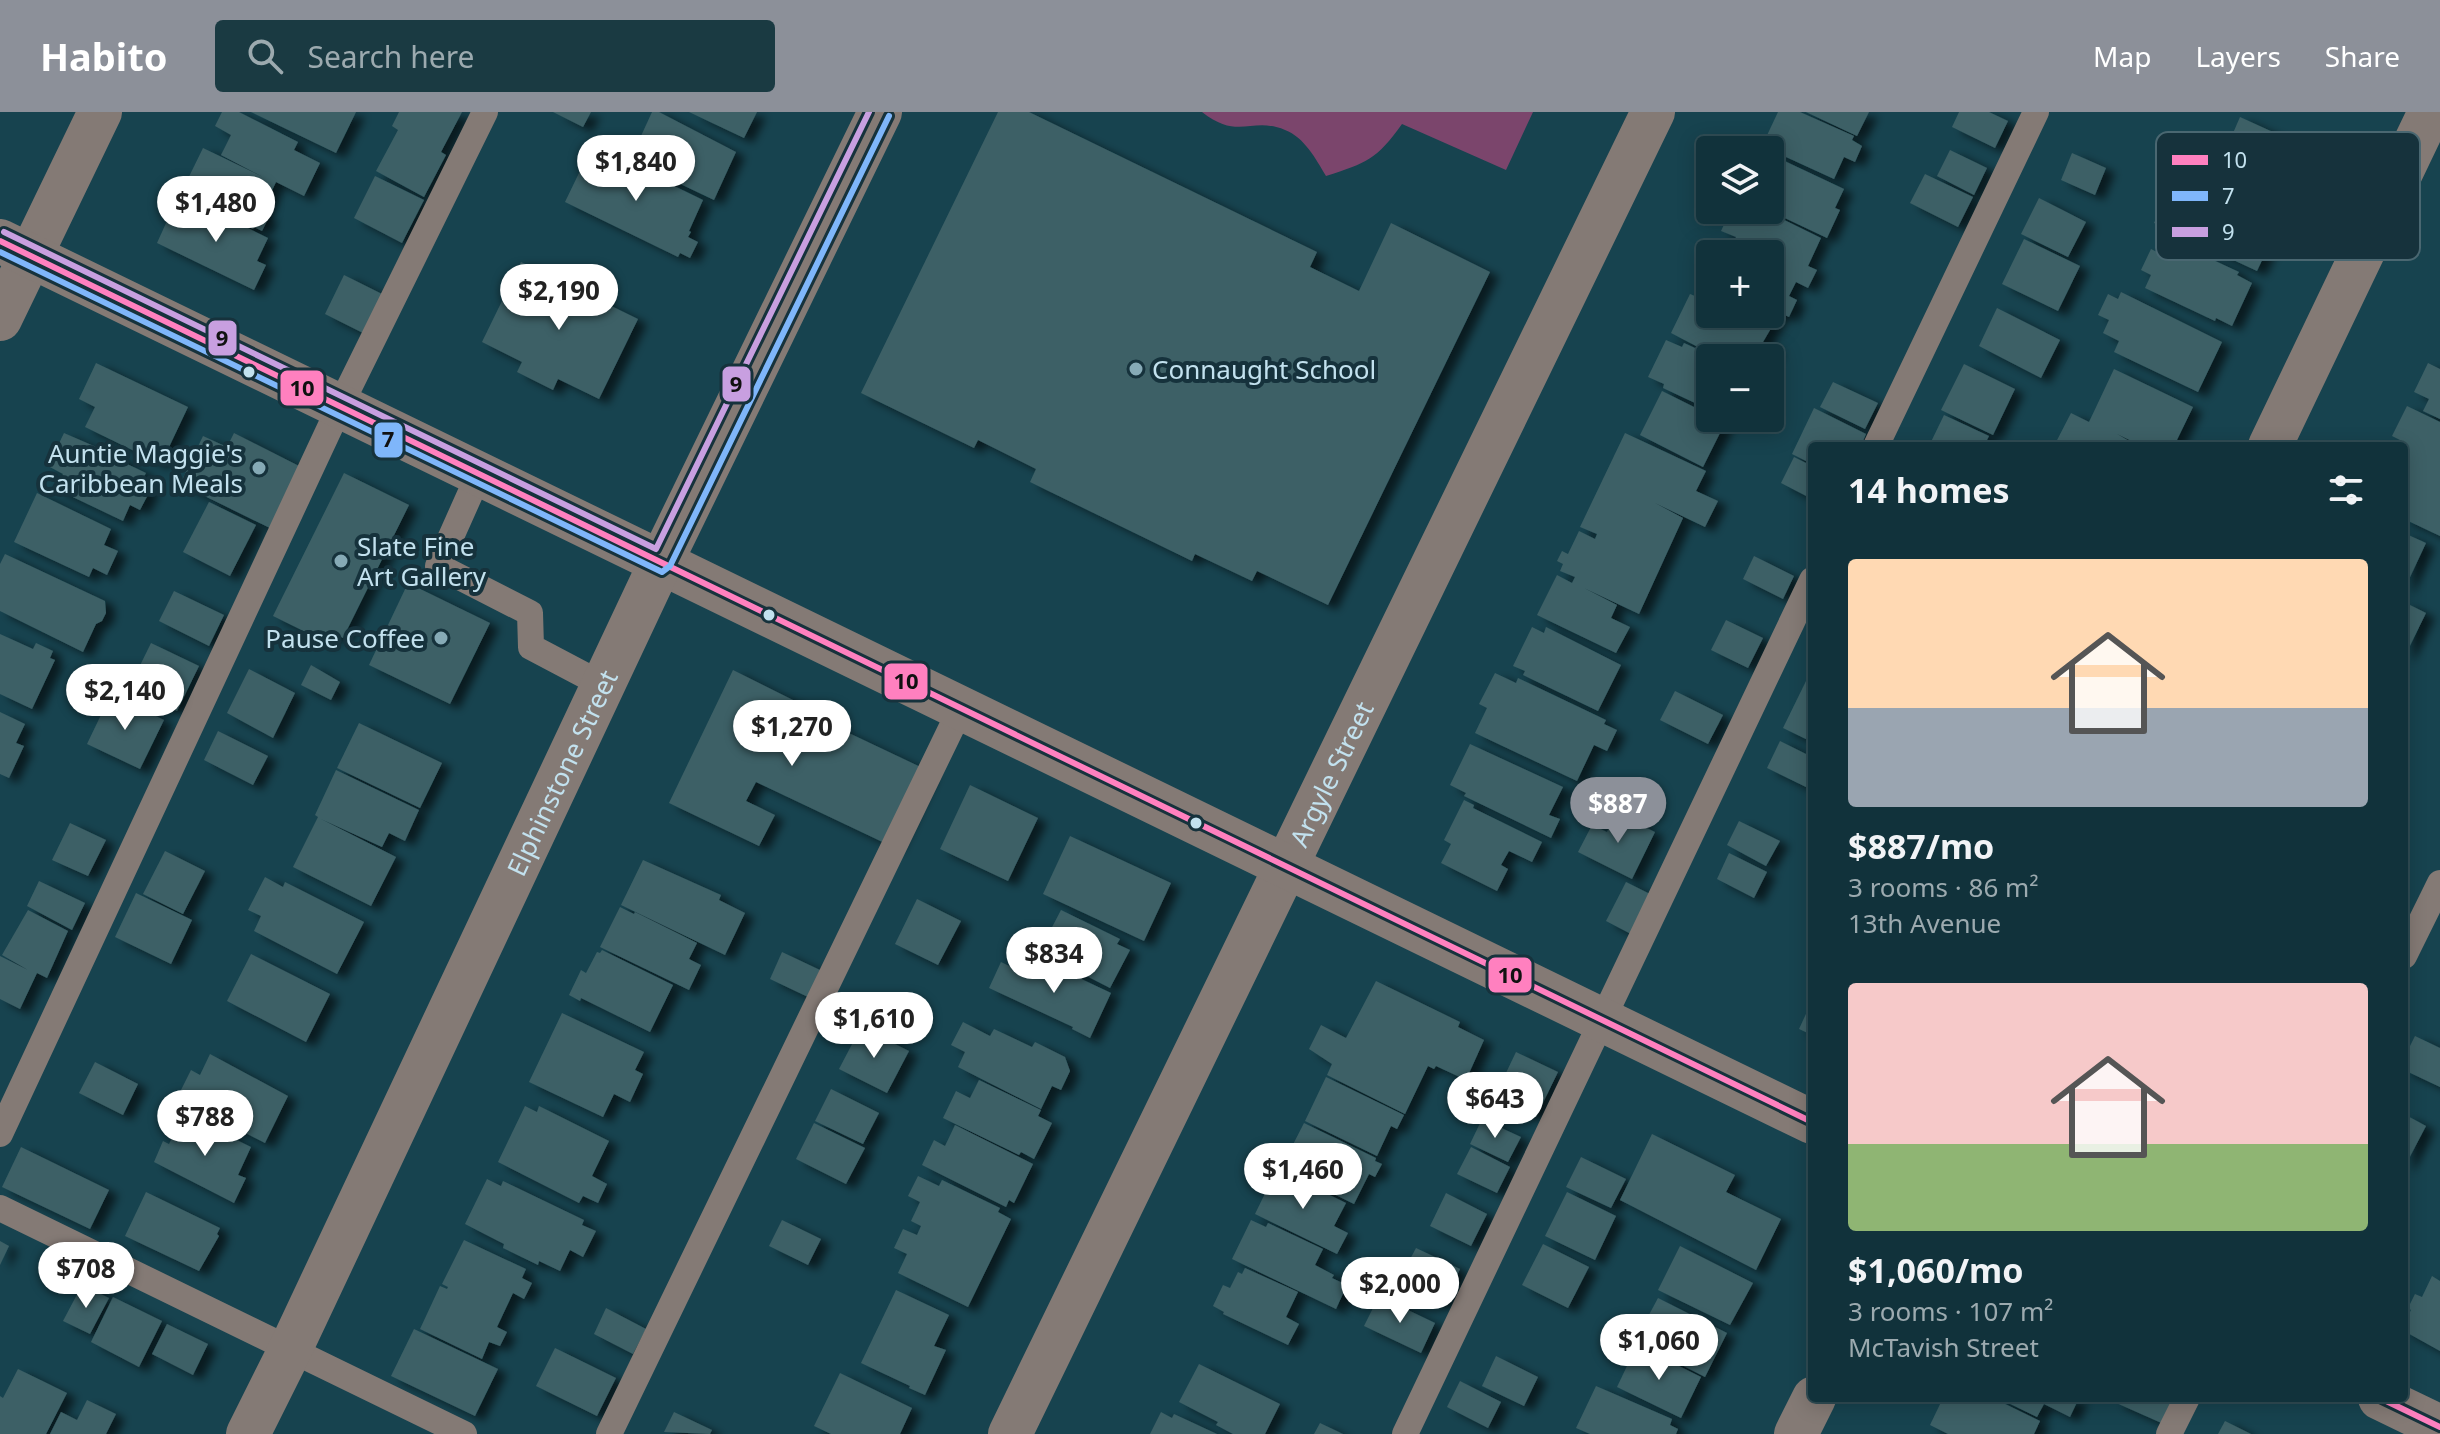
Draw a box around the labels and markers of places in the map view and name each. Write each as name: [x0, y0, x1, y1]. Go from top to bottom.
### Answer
pin: $1,840: [571, 135, 701, 203]
pin: $1,480: [151, 176, 281, 244]
pin: $2,190: [494, 264, 624, 332]
place label: Connaught School: [1152, 351, 1376, 387]
marker: Connaught School: [1127, 360, 1145, 378]
unlabelled marker: [241, 364, 257, 380]
place label: Auntie Maggie's Caribbean Meals: [38, 435, 243, 501]
marker: Auntie Maggie's Caribbean Meals: [250, 459, 268, 477]
place label: Slate Fine Art Gallery: [357, 528, 487, 594]
marker: Slate Fine Art Gallery: [332, 552, 350, 570]
unlabelled marker: [761, 607, 777, 623]
place label: Pause Coffee: [265, 620, 425, 656]
marker: Pause Coffee: [432, 629, 450, 647]
pin: $2,140: [60, 664, 190, 732]
pin: $1,270: [727, 700, 857, 768]
pin: $887: [1571, 777, 1665, 845]
unlabelled marker: [1188, 815, 1204, 831]
pin: $834: [1007, 927, 1101, 995]
pin: $1,610: [809, 992, 939, 1060]
pin: $643: [1448, 1072, 1542, 1140]
pin: $788: [158, 1090, 252, 1158]
pin: $1,460: [1238, 1143, 1368, 1211]
pin: $708: [39, 1242, 133, 1310]
pin: $2,000: [1335, 1257, 1465, 1325]
pin: $1,060: [1594, 1314, 1724, 1382]

